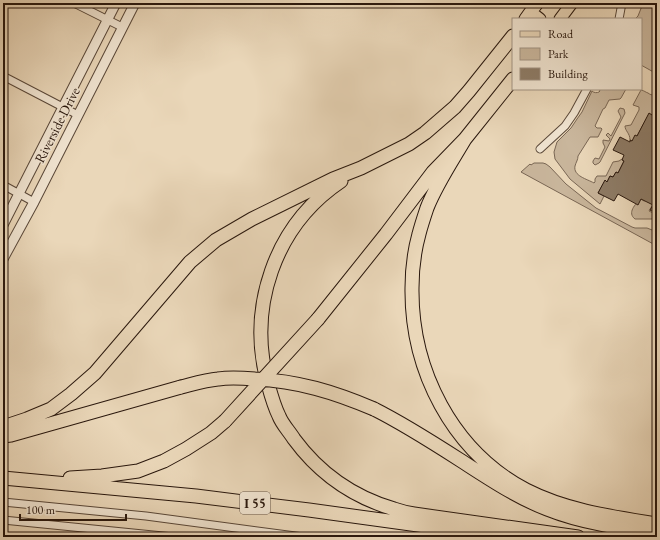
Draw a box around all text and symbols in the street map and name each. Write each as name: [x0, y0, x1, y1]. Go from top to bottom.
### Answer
legend: [512, 18, 642, 90]
text: Road: [548, 26, 574, 42]
text: Park: [548, 46, 569, 62]
text: Building: [548, 66, 589, 82]
street label: Riverside Drive: [30, 84, 84, 166]
road number: I 55: [240, 492, 270, 514]
scale bar: [20, 496, 126, 522]
text: 100 m: [26, 502, 56, 518]

